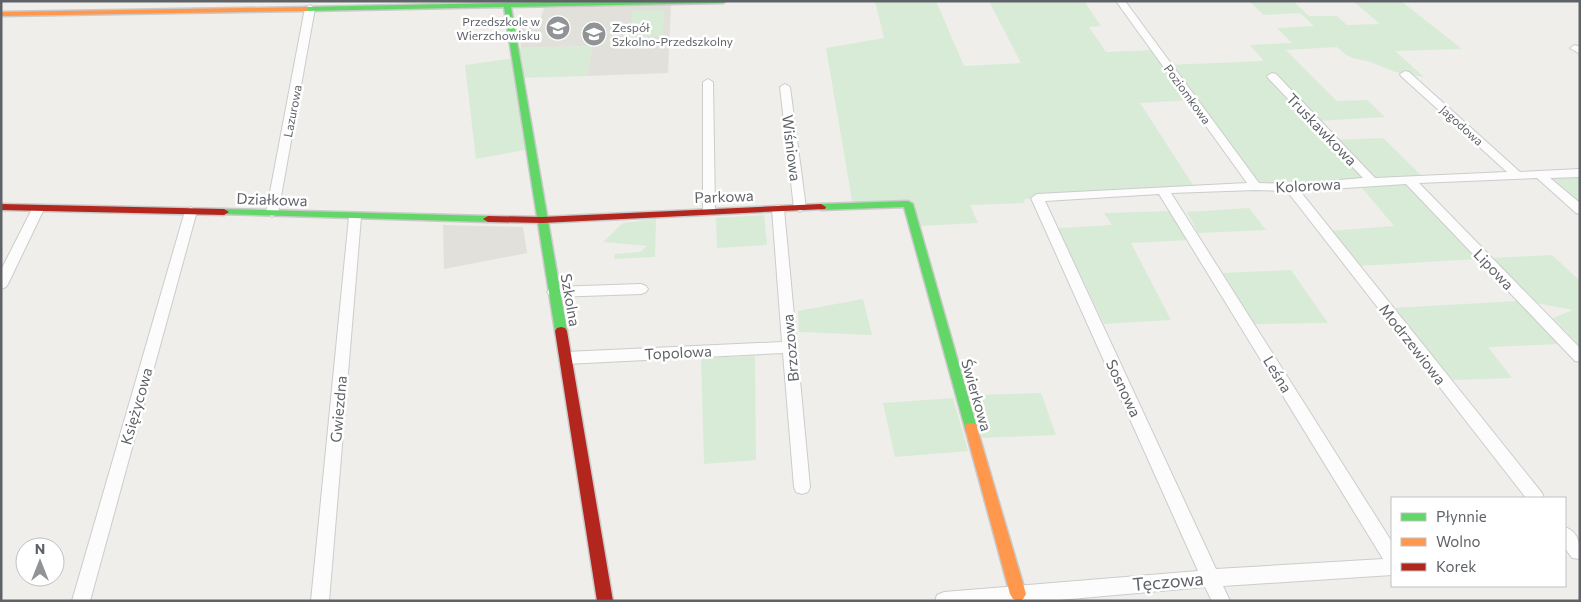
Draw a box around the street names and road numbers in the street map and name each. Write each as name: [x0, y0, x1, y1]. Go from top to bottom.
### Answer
street label: Poziomkowa: [1162, 62, 1214, 126]
street label: Lazurowa: [280, 84, 304, 138]
street label: Truskawkowa: [1283, 89, 1361, 169]
street label: Jagodowa: [1437, 102, 1486, 149]
street label: Wiśniowa: [779, 114, 805, 182]
street label: Kolorowa: [1275, 174, 1341, 196]
street label: Parkowa: [694, 186, 754, 206]
street label: Działkowa: [236, 189, 308, 209]
street label: Lipowa: [1470, 245, 1518, 293]
street label: Szkolna: [558, 272, 584, 328]
street label: Modrzewiowa: [1376, 300, 1450, 388]
street label: Brzozowa: [778, 313, 802, 383]
street label: Topolowa: [644, 341, 712, 363]
street label: Leśna: [1260, 352, 1296, 396]
street label: Świerkowa: [958, 356, 997, 433]
street label: Sosnowa: [1103, 356, 1145, 420]
street label: Księżycowa: [116, 365, 156, 447]
street label: Gwiezdna: [326, 375, 350, 443]
street label: Tęczowa: [1131, 567, 1205, 595]

